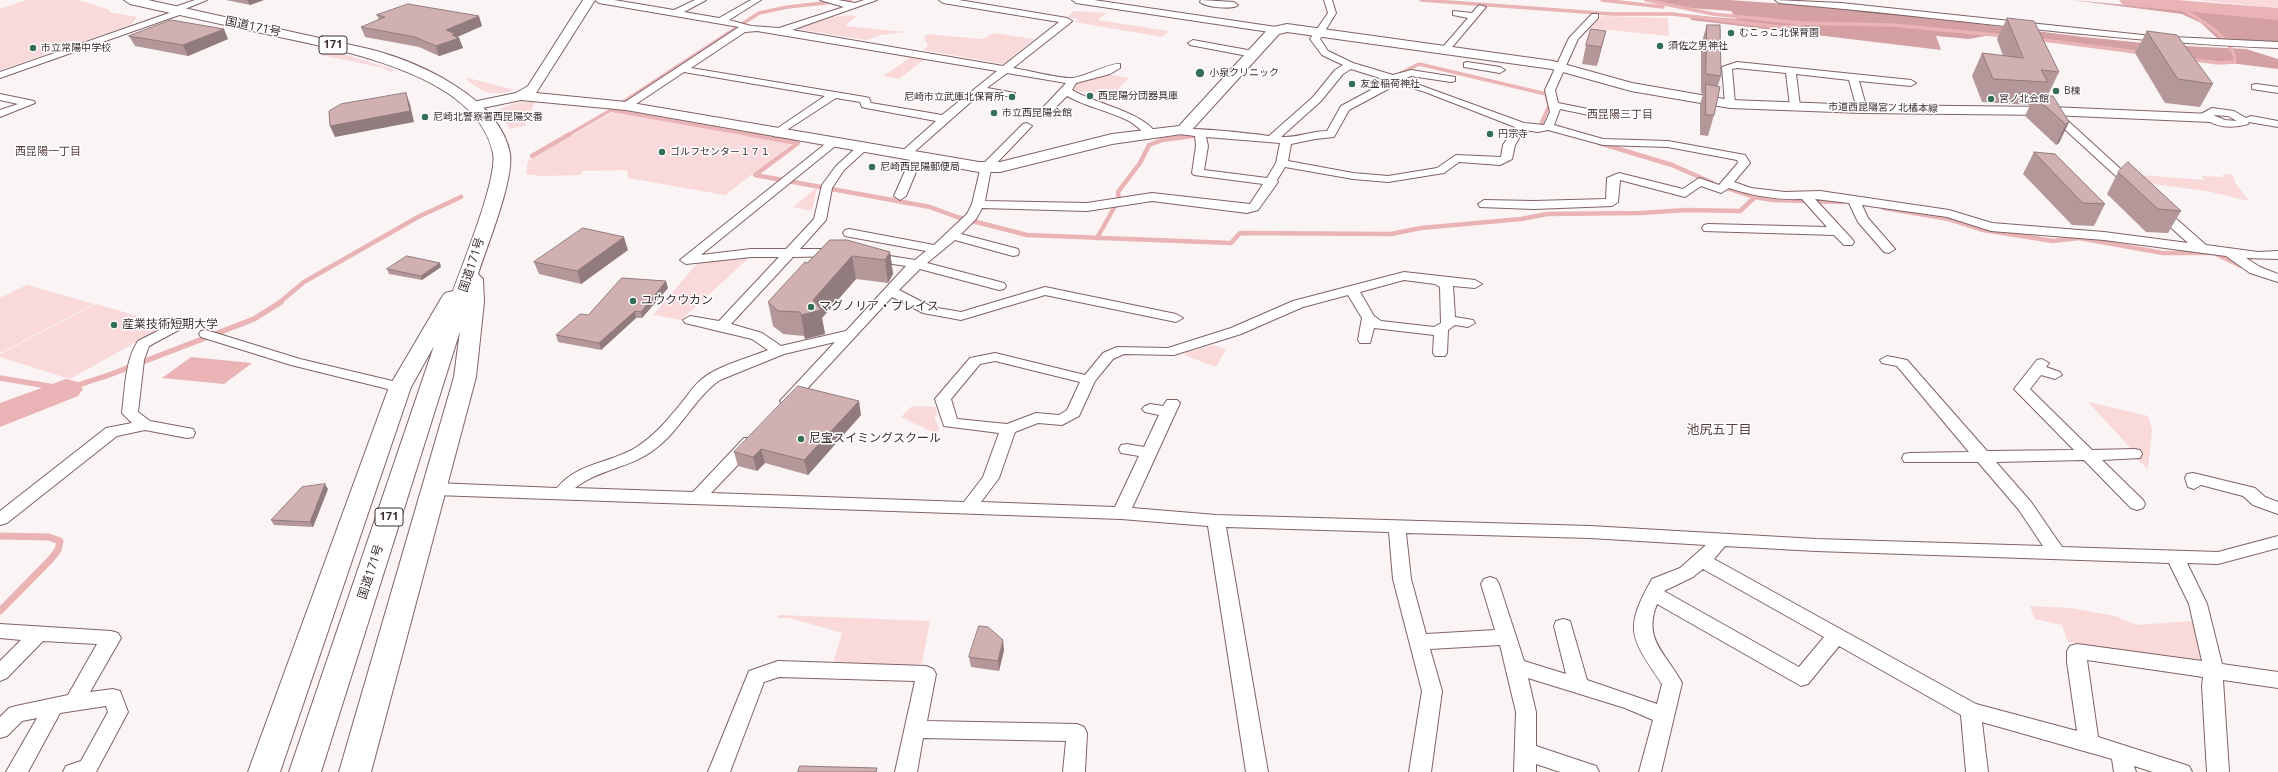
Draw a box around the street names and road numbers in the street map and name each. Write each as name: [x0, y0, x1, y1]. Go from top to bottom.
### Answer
street label: 国道171号: [224, 14, 282, 40]
road number: 171: [319, 36, 347, 54]
street label: 市道西昆陽宮ノ北橘本線: [1828, 101, 1938, 115]
street label: 国道171号: [456, 236, 488, 294]
road number: 171: [375, 508, 403, 526]
street label: 国道171号: [355, 543, 387, 601]

